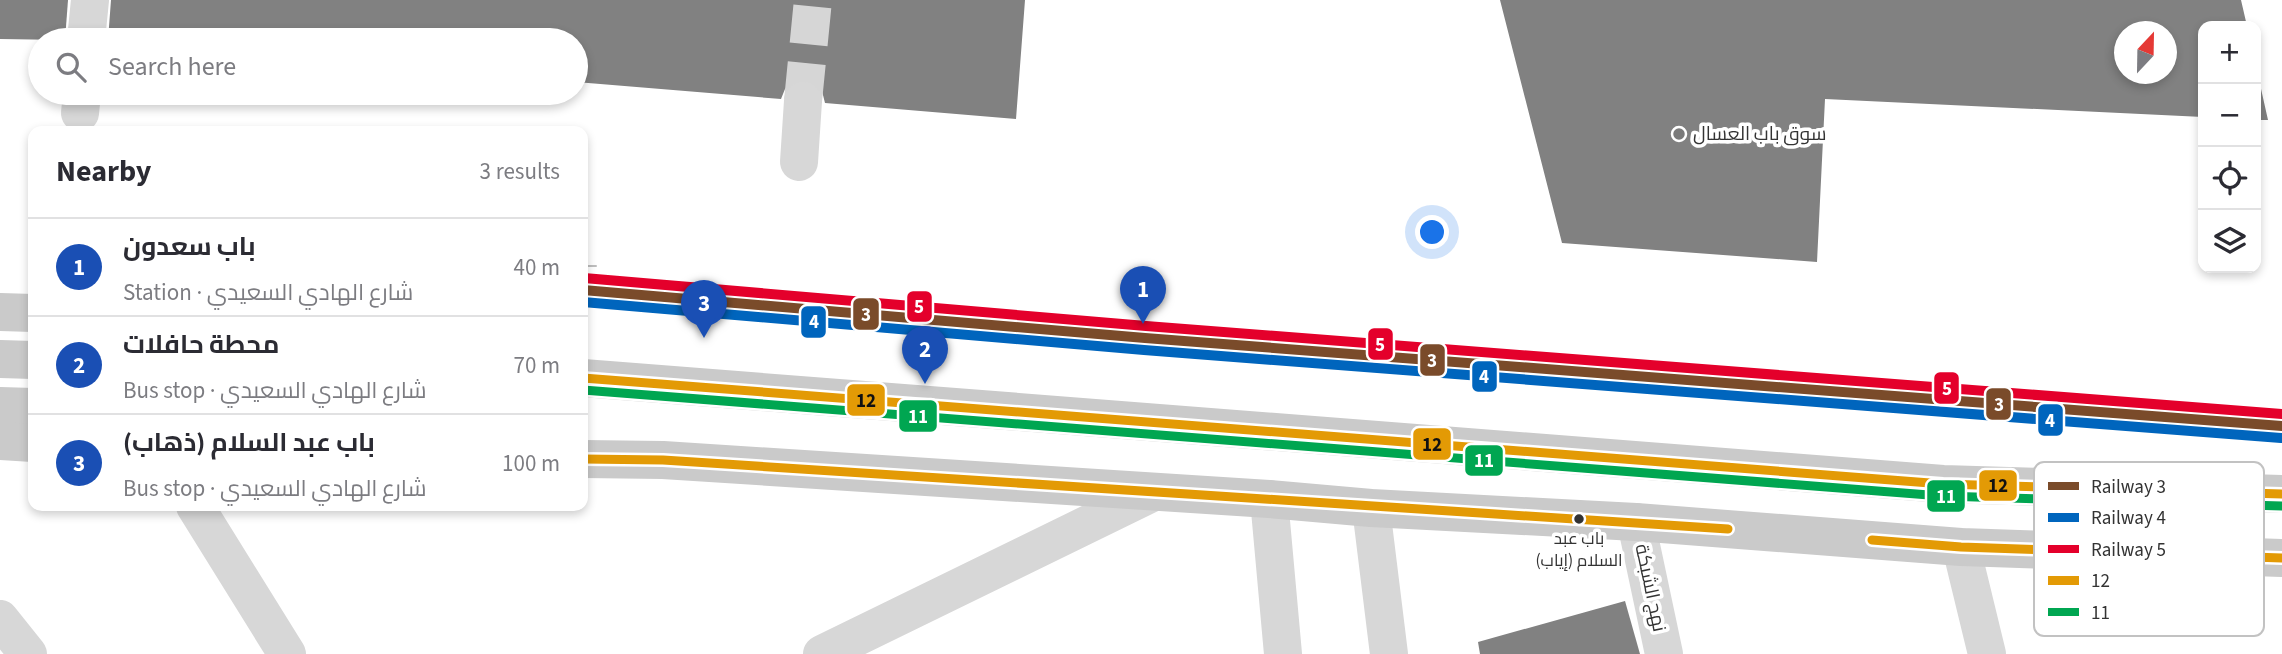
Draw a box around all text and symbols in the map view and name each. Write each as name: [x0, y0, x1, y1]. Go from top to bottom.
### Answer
north arrow: [2114, 21, 2177, 84]
map controls: [2198, 21, 2261, 273]
button: +: [2198, 21, 2261, 84]
search box: [28, 28, 588, 105]
icon: search: [52, 48, 90, 86]
text: Search here: [108, 48, 236, 85]
button: −: [2198, 84, 2261, 147]
place label: سوق باب العسال: [1693, 121, 1826, 148]
marker: سوق باب العسال: [1671, 126, 1687, 142]
button: locate: [2198, 147, 2261, 210]
text: Nearby: [56, 150, 151, 193]
text: 3 results: [480, 155, 560, 188]
button: layers: [2198, 210, 2261, 273]
your location: [1415, 215, 1449, 249]
text: باب سعدون: [123, 228, 256, 265]
text: 1: [73, 251, 85, 284]
text: 40 m: [513, 251, 560, 284]
pin: 1: [1120, 266, 1166, 324]
text: Station · شارع الهادي السعيدي: [123, 276, 413, 309]
pin: 3: [681, 280, 727, 338]
line badge: 5: [906, 290, 933, 323]
text: 5: [914, 294, 924, 321]
line badge: 3: [852, 297, 880, 331]
text: 3: [861, 302, 871, 329]
line badge: 4: [800, 305, 827, 339]
text: 4: [809, 309, 819, 336]
text: محطة حافلات: [123, 326, 279, 363]
pin: 2: [902, 326, 948, 384]
line badge: 5: [1367, 327, 1394, 361]
text: 5: [1375, 332, 1385, 359]
line badge: 3: [1419, 343, 1446, 377]
text: 3: [1427, 348, 1437, 375]
text: 2: [73, 349, 85, 382]
text: 70 m: [513, 349, 560, 382]
line badge: 4: [1471, 360, 1498, 393]
text: 4: [1479, 364, 1489, 391]
line badge: 5: [1933, 371, 1960, 405]
text: Bus stop · شارع الهادي السعيدي: [123, 374, 427, 407]
text: 5: [1942, 376, 1952, 403]
line badge: 12: [846, 383, 886, 417]
line badge: 3: [1985, 387, 2012, 421]
text: 12: [856, 388, 876, 415]
text: 3: [1994, 392, 2004, 419]
line badge: 11: [898, 399, 938, 433]
line badge: 4: [2037, 403, 2064, 437]
text: 11: [908, 404, 928, 431]
text: 4: [2045, 408, 2055, 435]
text: باب عبد السلام (ذهاب): [123, 424, 375, 461]
line badge: 12: [1412, 427, 1452, 461]
text: 12: [1422, 432, 1442, 459]
line badge: 11: [1464, 444, 1504, 477]
text: 3: [73, 447, 85, 480]
text: 100 m: [502, 447, 560, 480]
text: 11: [1474, 448, 1494, 475]
legend: [2034, 462, 2264, 636]
line badge: 12: [1978, 469, 2018, 502]
text: Bus stop · شارع الهادي السعيدي: [123, 472, 427, 505]
text: 12: [1988, 473, 2008, 500]
text: Railway 3: [2091, 474, 2166, 501]
line badge: 11: [1926, 479, 1966, 513]
text: 11: [1936, 484, 1956, 511]
text: Railway 4: [2091, 505, 2166, 532]
marker: باب عبد السلام (إياب): [1572, 512, 1586, 526]
place label: باب عبد السلام (إياب): [1535, 527, 1623, 573]
text: Railway 5: [2091, 537, 2166, 564]
street label: نهج الشبكة: [1628, 542, 1672, 634]
text: 12: [2091, 568, 2110, 595]
text: 11: [2091, 600, 2110, 627]

